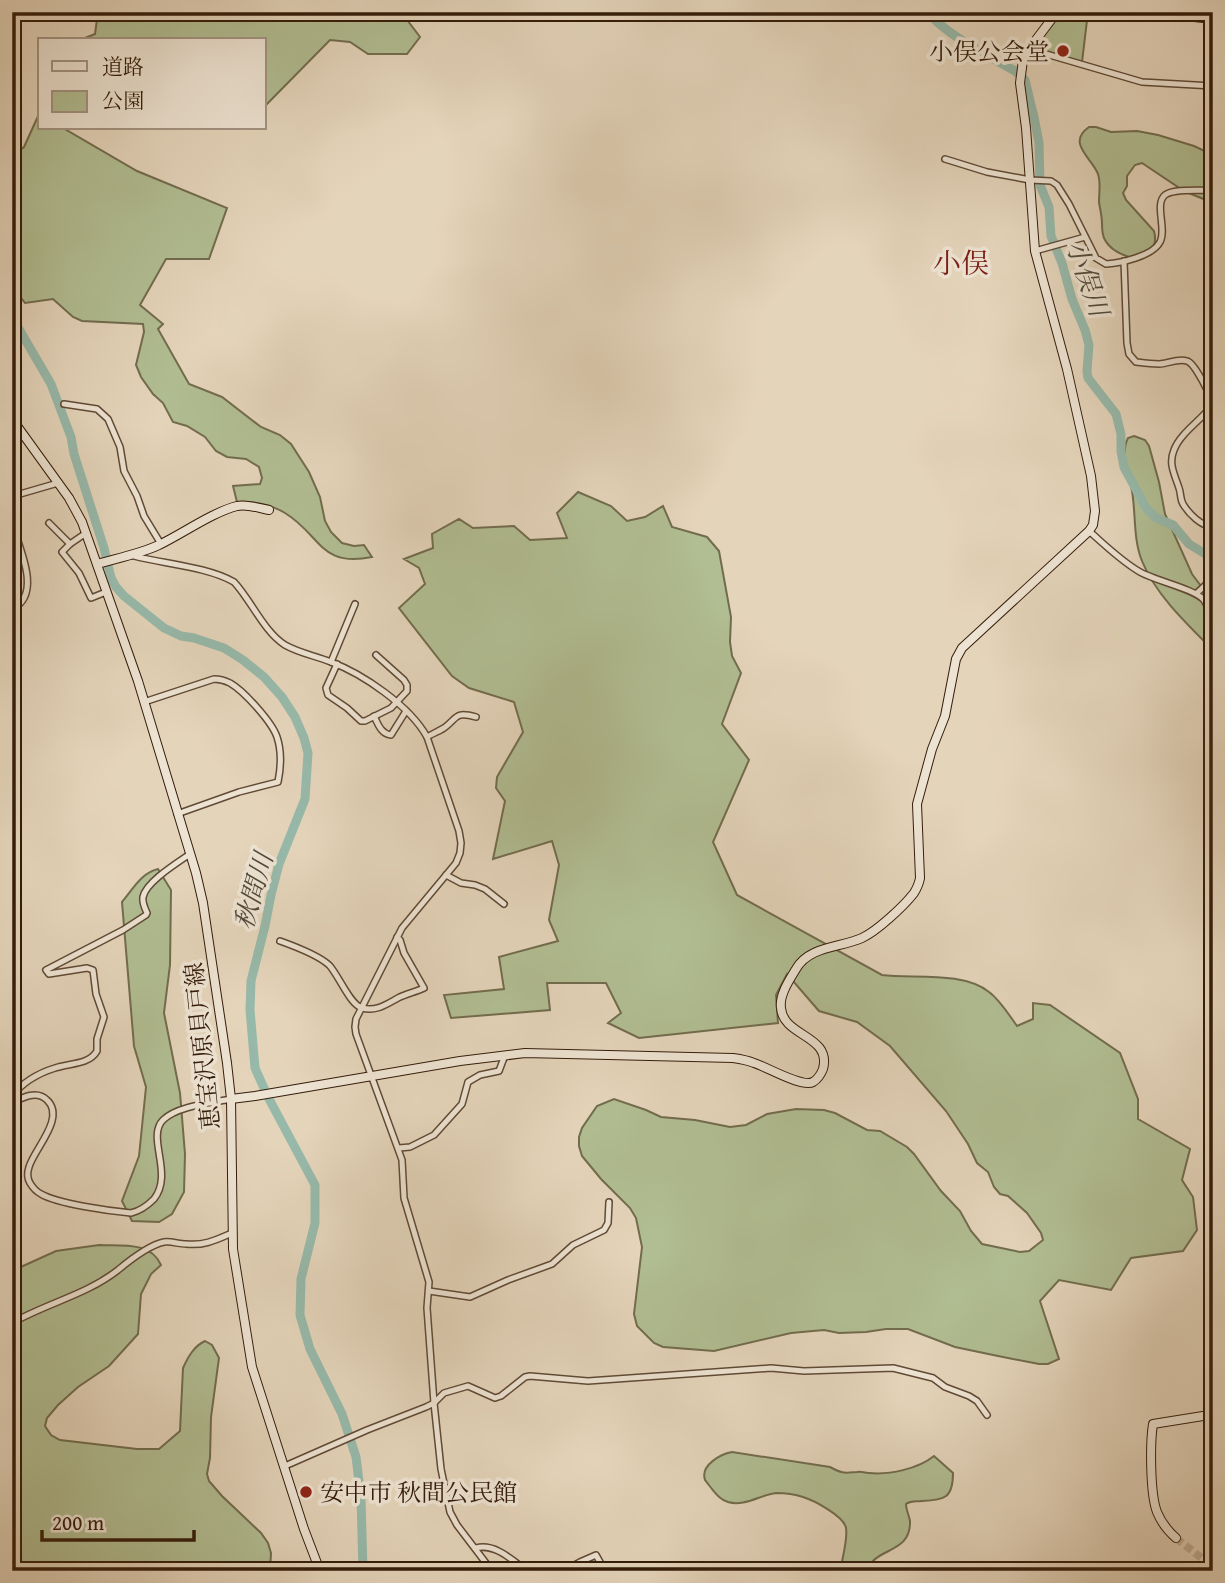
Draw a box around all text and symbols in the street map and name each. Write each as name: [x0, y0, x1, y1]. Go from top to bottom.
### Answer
place label: 小俣公会堂: [929, 34, 1049, 69]
legend: [38, 38, 266, 130]
marker: 小俣公会堂: [1055, 43, 1071, 59]
text: 道路: [102, 51, 144, 82]
text: 公園: [102, 85, 144, 116]
water label: 小俣川: [1057, 235, 1120, 324]
district label: 小俣: [933, 242, 989, 283]
water label: 秋間川: [224, 845, 283, 934]
street label: 恵宝沢原貝戸線: [176, 961, 228, 1131]
place label: 安中市 秋間公民館: [320, 1475, 517, 1510]
marker: 安中市 秋間公民館: [298, 1484, 314, 1500]
scale bar: [42, 1499, 194, 1543]
text: 200 m: [52, 1507, 104, 1538]

